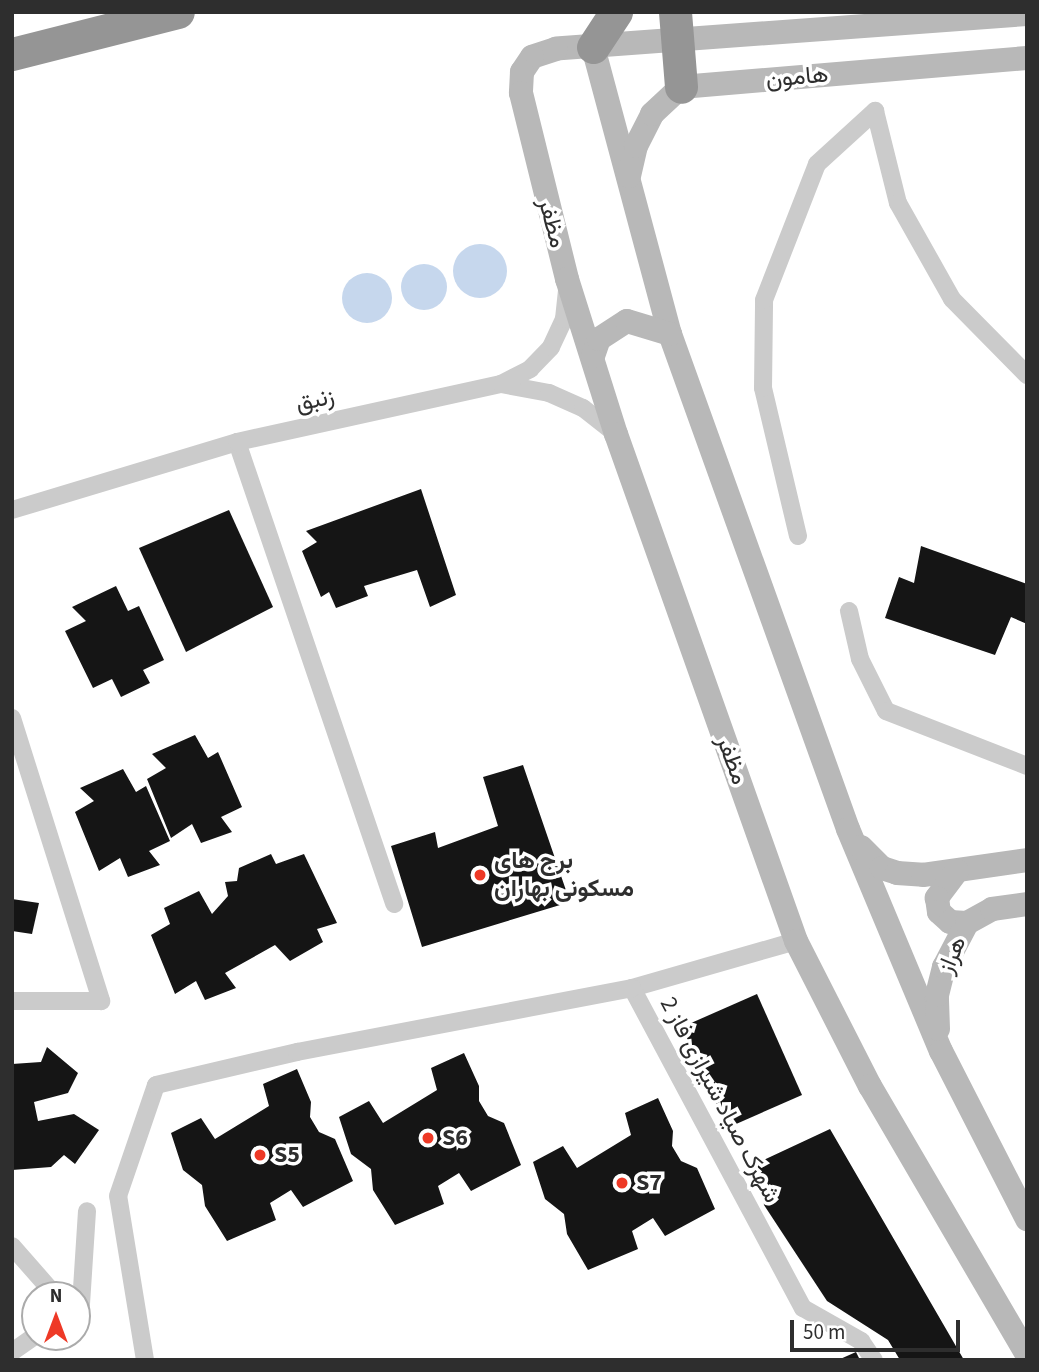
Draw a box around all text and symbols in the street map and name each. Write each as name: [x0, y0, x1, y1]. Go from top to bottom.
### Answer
street label: هامون: [765, 60, 829, 94]
street label: مظفر: [532, 195, 572, 251]
street label: زنبق: [293, 382, 337, 418]
street label: مظفر: [710, 731, 754, 789]
place label: برج های مسکونی بهاران: [494, 847, 634, 903]
marker: برج های مسکونی بهاران: [472, 867, 488, 883]
street label: هراز: [931, 932, 973, 978]
street label: شهرک صیاد شیرازی فاز 2: [654, 992, 786, 1208]
place label: S6: [442, 1124, 468, 1152]
marker: S6: [420, 1130, 436, 1146]
place label: S5: [274, 1141, 300, 1169]
marker: S5: [252, 1147, 268, 1163]
place label: S7: [636, 1169, 662, 1197]
marker: S7: [614, 1175, 630, 1191]
north arrow: [21, 1281, 91, 1351]
text: N: [50, 1283, 62, 1310]
scale bar: [794, 1306, 964, 1350]
text: 50 m: [803, 1317, 845, 1347]

